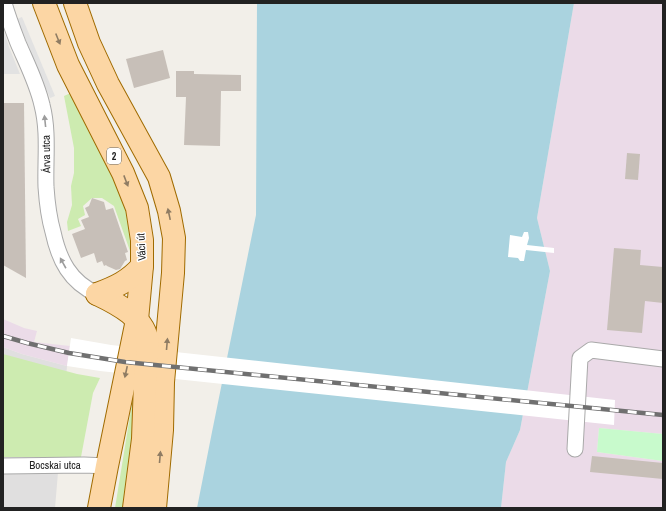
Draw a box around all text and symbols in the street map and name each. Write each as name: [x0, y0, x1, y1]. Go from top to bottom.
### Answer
one-way arrow: [55, 34, 61, 46]
one-way arrow: [41, 115, 48, 127]
street label: Árva utca: [39, 135, 53, 174]
road number: 2: [107, 148, 121, 164]
one-way arrow: [124, 176, 130, 188]
one-way arrow: [166, 208, 172, 220]
street label: Váci út: [133, 232, 149, 261]
one-way arrow: [60, 257, 67, 269]
one-way arrow: [163, 338, 170, 350]
one-way arrow: [123, 366, 129, 378]
one-way arrow: [156, 451, 163, 463]
street label: Bocskai utca: [29, 458, 81, 472]

